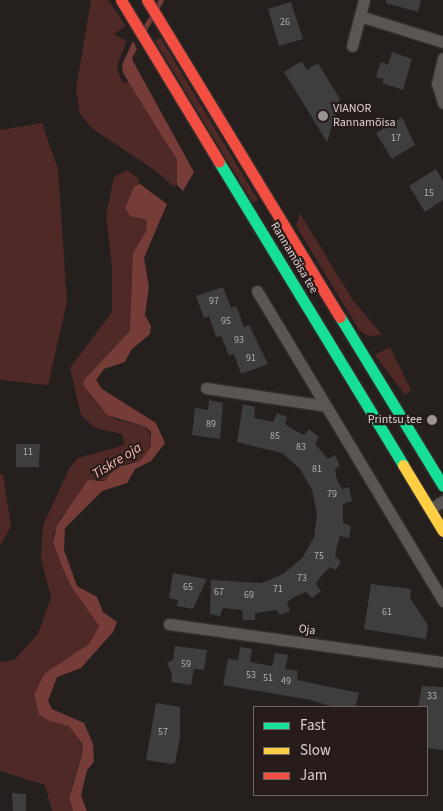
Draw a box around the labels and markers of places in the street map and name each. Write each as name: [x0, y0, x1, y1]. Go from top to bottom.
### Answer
place label: VIANOR Rannamõisa: [333, 102, 395, 130]
marker: VIANOR Rannamõisa: [317, 110, 329, 122]
place label: Printsu tee: [368, 413, 422, 427]
marker: Printsu tee: [426, 414, 438, 426]

